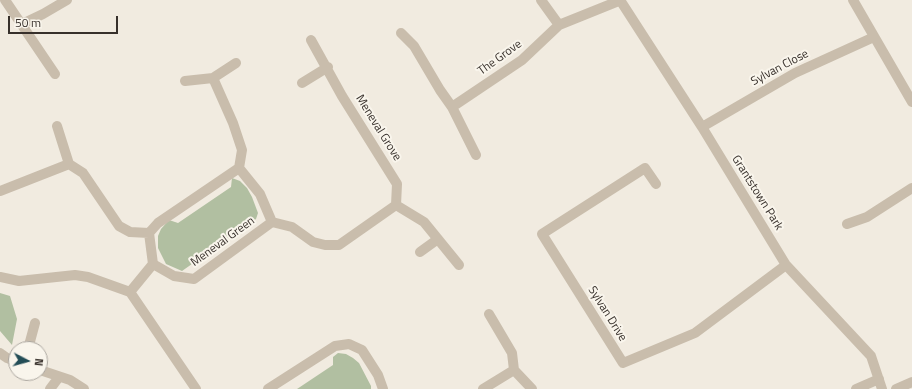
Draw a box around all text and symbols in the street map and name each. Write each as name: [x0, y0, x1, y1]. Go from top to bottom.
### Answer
scale bar: [10, 8, 120, 34]
text: 50 m: [15, 13, 41, 32]
street label: The Grove: [475, 37, 525, 79]
street label: Sylvan Close: [749, 47, 811, 89]
street label: Meneval Grove: [352, 92, 404, 164]
street label: Grantstown Park: [728, 153, 786, 233]
street label: Meneval Green: [188, 214, 258, 270]
street label: Sylvan Drive: [584, 284, 630, 344]
north arrow: [8, 341, 48, 381]
text: N: [31, 358, 47, 367]

